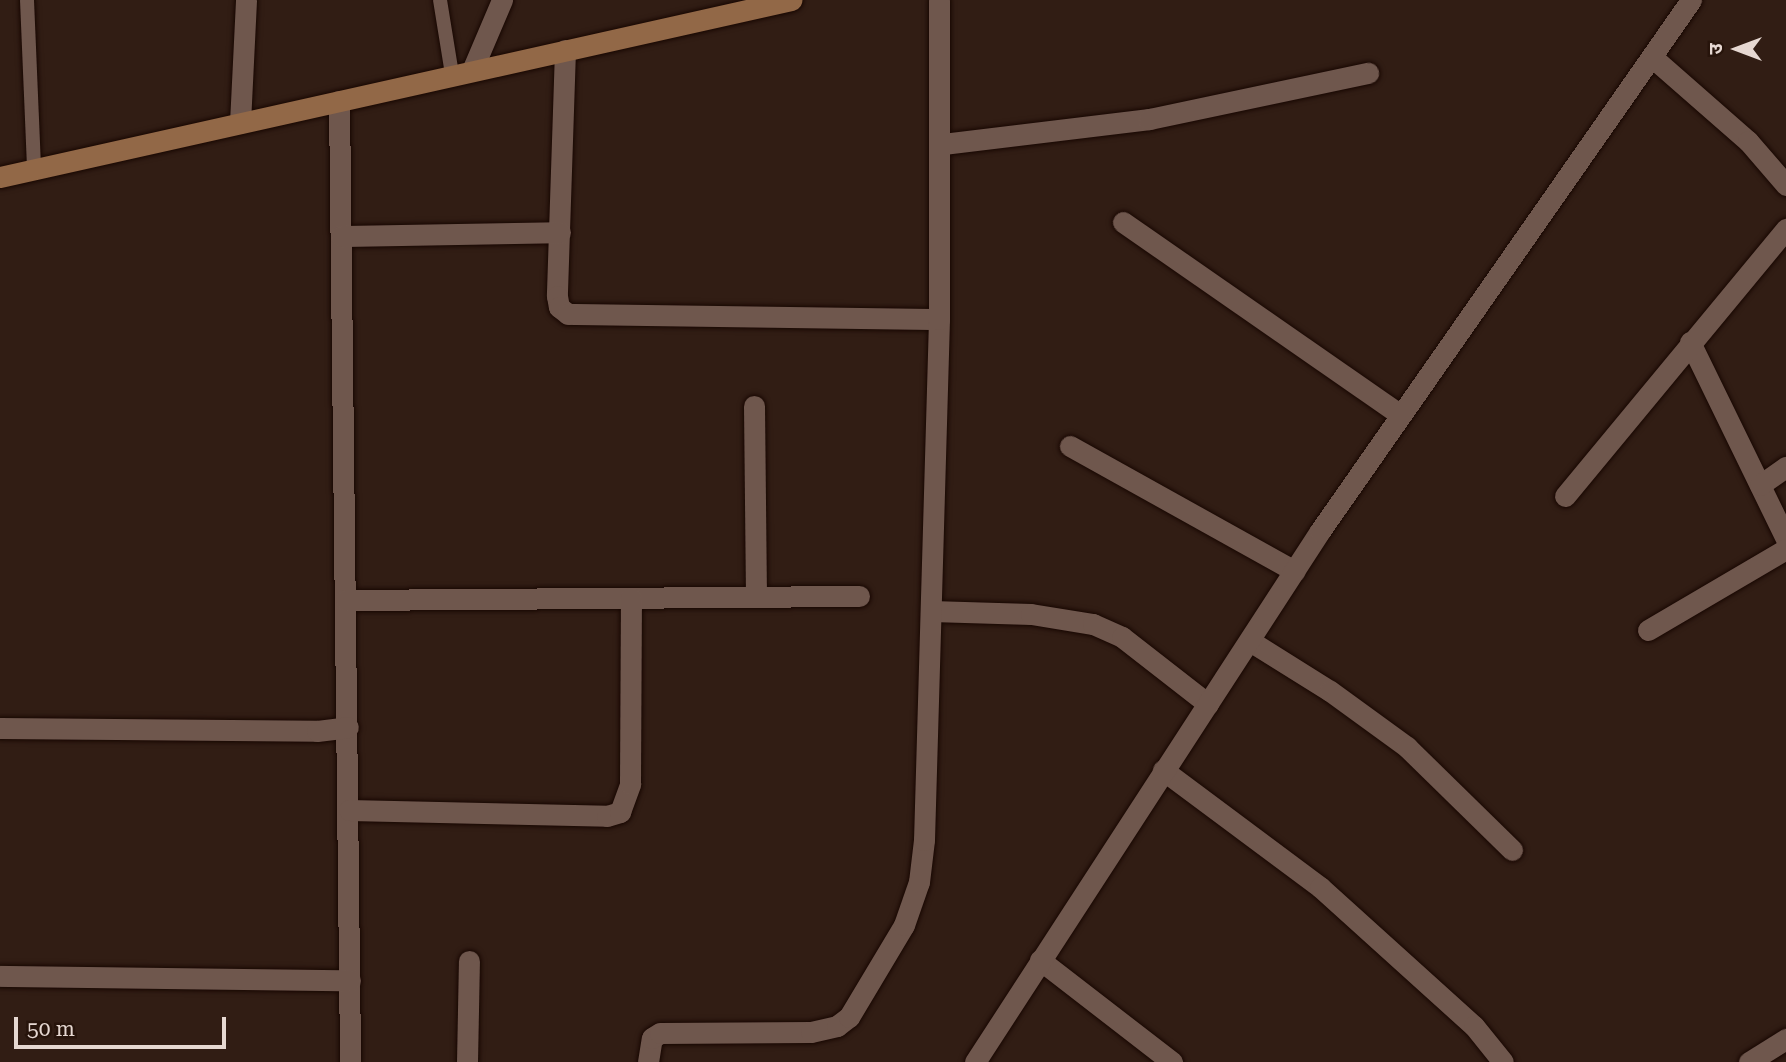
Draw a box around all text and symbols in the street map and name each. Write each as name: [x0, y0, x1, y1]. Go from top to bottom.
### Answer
north arrow: [1702, 14, 1772, 84]
text: उ: [1704, 43, 1727, 55]
scale bar: [18, 1002, 229, 1046]
text: 50 m: [27, 1017, 75, 1041]

